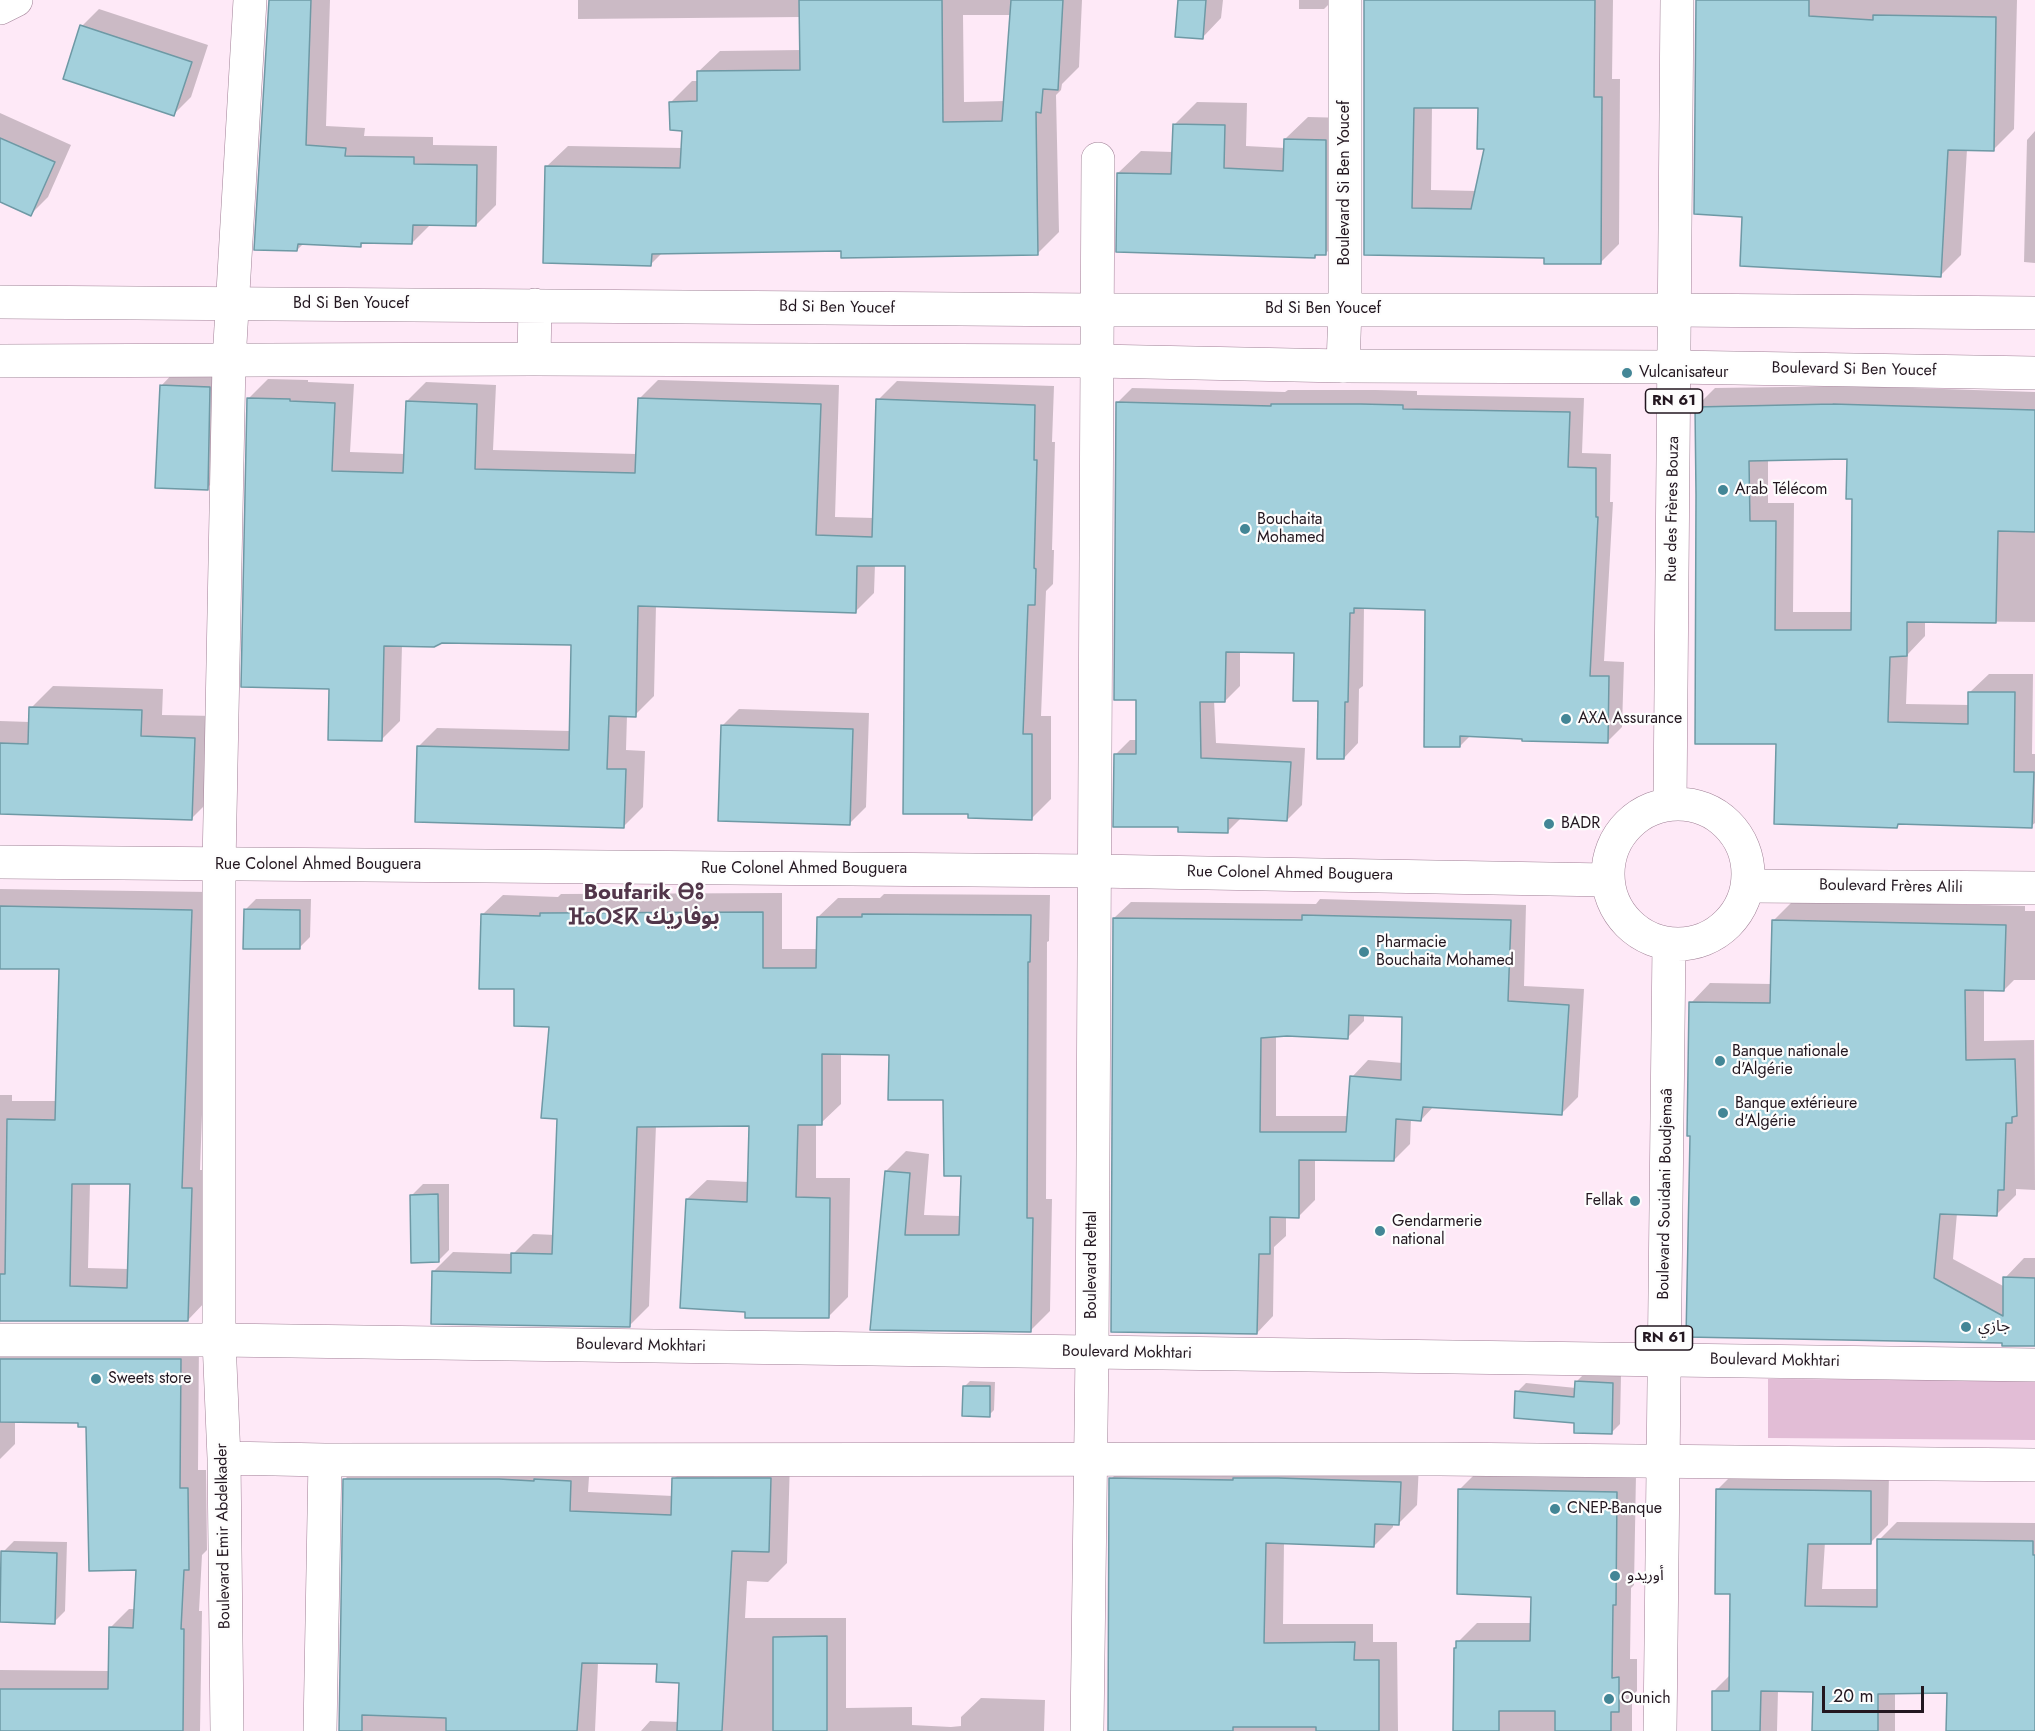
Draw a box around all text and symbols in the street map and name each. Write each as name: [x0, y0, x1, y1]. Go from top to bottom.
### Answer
street label: Boulevard Si Ben Youcef: [1335, 101, 1355, 265]
street label: Bd Si Ben Youcef: [293, 294, 409, 314]
street label: Bd Si Ben Youcef: [779, 297, 895, 319]
street label: Bd Si Ben Youcef: [1265, 299, 1381, 319]
street label: Boulevard Si Ben Youcef: [1771, 359, 1937, 381]
place label: Vulcanisateur: [1639, 363, 1729, 383]
marker: Vulcanisateur: [1620, 366, 1634, 380]
road number: RN 61: [1646, 389, 1702, 413]
street label: Rue des Frères Bouza: [1662, 436, 1684, 582]
place label: Arab Télécom: [1735, 480, 1828, 500]
marker: Arab Télécom: [1716, 483, 1730, 497]
place label: Bouchaita Mohamed: [1257, 510, 1325, 548]
marker: Bouchaita Mohamed: [1238, 522, 1252, 536]
place label: AXA Assurance: [1578, 709, 1682, 729]
marker: AXA Assurance: [1559, 712, 1573, 726]
place label: BADR: [1561, 814, 1600, 834]
marker: BADR: [1542, 817, 1556, 831]
street label: Rue Colonel Ahmed Bouguera: [215, 855, 421, 875]
street label: Rue Colonel Ahmed Bouguera: [701, 859, 907, 879]
street label: Rue Colonel Ahmed Bouguera: [1187, 863, 1393, 885]
street label: Boulevard Frères Alili: [1819, 876, 1963, 898]
district label: Boufarik ⴱⵓ ⴼⴰⵔⵉⴽ بوفاريك: [568, 881, 720, 932]
place label: Pharmacie Bouchaita Mohamed: [1376, 933, 1514, 971]
marker: Pharmacie Bouchaita Mohamed: [1357, 945, 1371, 959]
place label: Banque nationale d'Algérie: [1732, 1042, 1848, 1080]
marker: Banque nationale d'Algérie: [1713, 1054, 1727, 1068]
street label: Boulevard Souidani Boudjemaâ: [1655, 1088, 1677, 1300]
place label: Banque extérieure d'Algérie: [1735, 1094, 1857, 1132]
marker: Banque extérieure d'Algérie: [1716, 1106, 1730, 1120]
place label: Fellak: [1585, 1191, 1623, 1211]
marker: Fellak: [1628, 1194, 1642, 1208]
street label: Boulevard Rettal: [1082, 1211, 1102, 1319]
place label: Gendarmerie national: [1392, 1212, 1482, 1250]
marker: Gendarmerie national: [1373, 1224, 1387, 1238]
place label: جازي: [1978, 1317, 2010, 1337]
marker: جازي: [1959, 1320, 1973, 1334]
road number: RN 61: [1636, 1326, 1692, 1350]
street label: Boulevard Mokhtari: [576, 1335, 706, 1357]
street label: Boulevard Mokhtari: [1062, 1342, 1192, 1364]
street label: Boulevard Mokhtari: [1710, 1350, 1840, 1372]
place label: Sweets store: [108, 1369, 191, 1389]
marker: Sweets store: [89, 1372, 103, 1386]
street label: Boulevard Emir Abdelkader: [213, 1443, 235, 1629]
place label: CNEP-Banque: [1567, 1499, 1662, 1519]
marker: CNEP-Banque: [1548, 1502, 1562, 1516]
place label: أوريدو: [1627, 1566, 1664, 1586]
marker: أوريدو: [1608, 1569, 1622, 1583]
scale bar: [1825, 1674, 1927, 1712]
text: 20 m: [1833, 1683, 1873, 1709]
place label: Ounich: [1621, 1689, 1671, 1709]
marker: Ounich: [1602, 1692, 1616, 1706]

